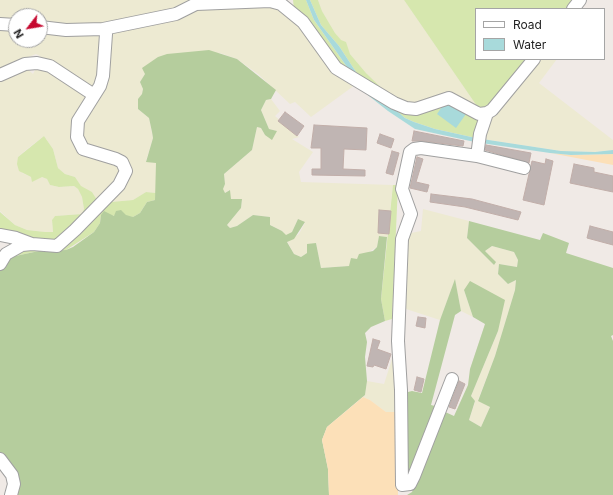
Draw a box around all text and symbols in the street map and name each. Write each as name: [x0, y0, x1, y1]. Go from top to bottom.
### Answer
north arrow: [8, 8, 48, 48]
legend: [475, 8, 605, 60]
text: Road: [513, 17, 542, 32]
text: N: [10, 26, 27, 41]
text: Water: [513, 37, 546, 52]

